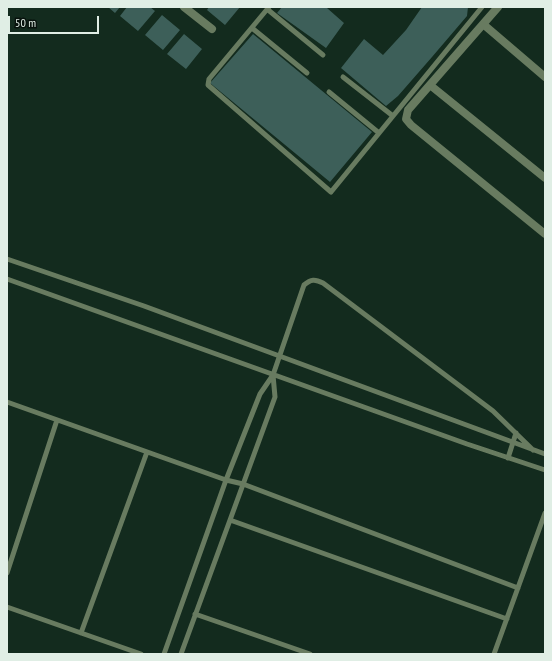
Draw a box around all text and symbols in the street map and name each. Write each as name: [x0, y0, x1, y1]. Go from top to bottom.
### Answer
scale bar: [10, 8, 101, 34]
text: 50 m: [15, 15, 36, 30]

